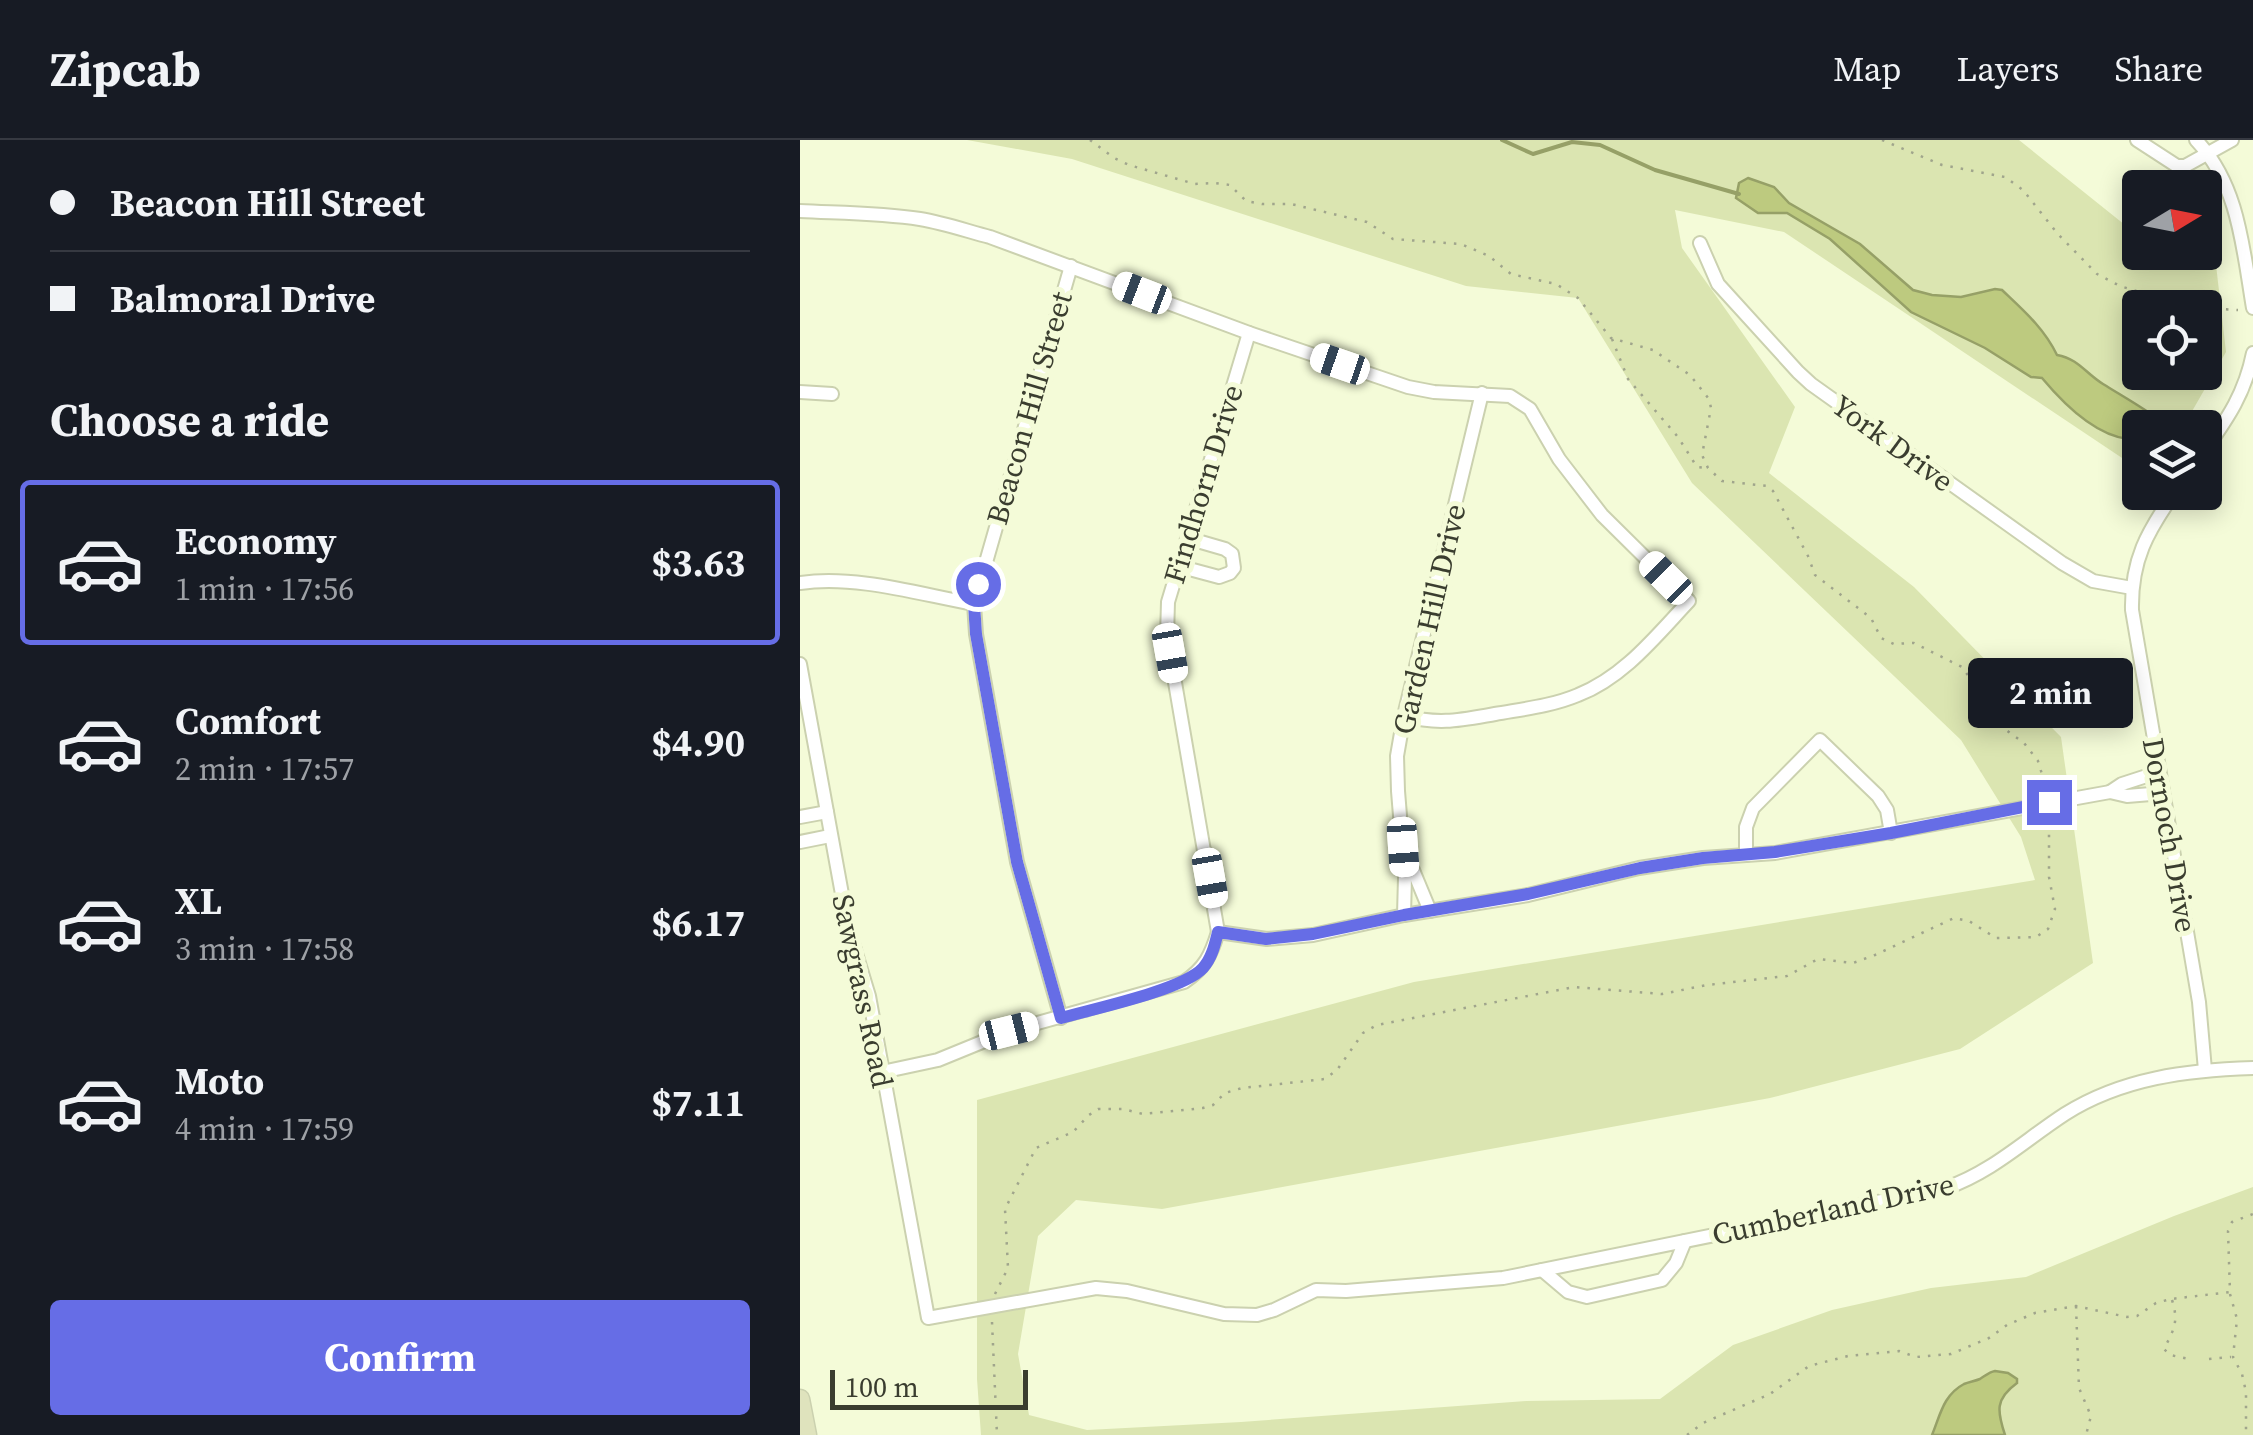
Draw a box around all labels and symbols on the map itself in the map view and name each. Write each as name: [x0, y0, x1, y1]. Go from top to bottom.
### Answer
north arrow: [2122, 170, 2222, 270]
car: [1109, 268, 1175, 318]
street label: Beacon Hill Street: [976, 287, 1082, 529]
car: [1307, 340, 1373, 388]
street label: Findhorn Drive: [1153, 380, 1253, 588]
street label: York Drive: [1824, 385, 1962, 501]
street label: Garden Hill Drive: [1383, 500, 1475, 738]
car: [1634, 546, 1698, 610]
route start: [956, 562, 1001, 607]
car: [1150, 621, 1190, 685]
callout: 2 min: [1966, 657, 2132, 727]
street label: Dornoch Drive: [2133, 735, 2207, 935]
route end: [2027, 780, 2072, 825]
car: [1386, 816, 1420, 878]
car: [1190, 846, 1230, 910]
street label: Sawgrass Road: [823, 891, 903, 1091]
car: [976, 1009, 1042, 1053]
street label: Cumberland Drive: [1708, 1163, 1958, 1255]
scale bar: [830, 1365, 1028, 1410]

